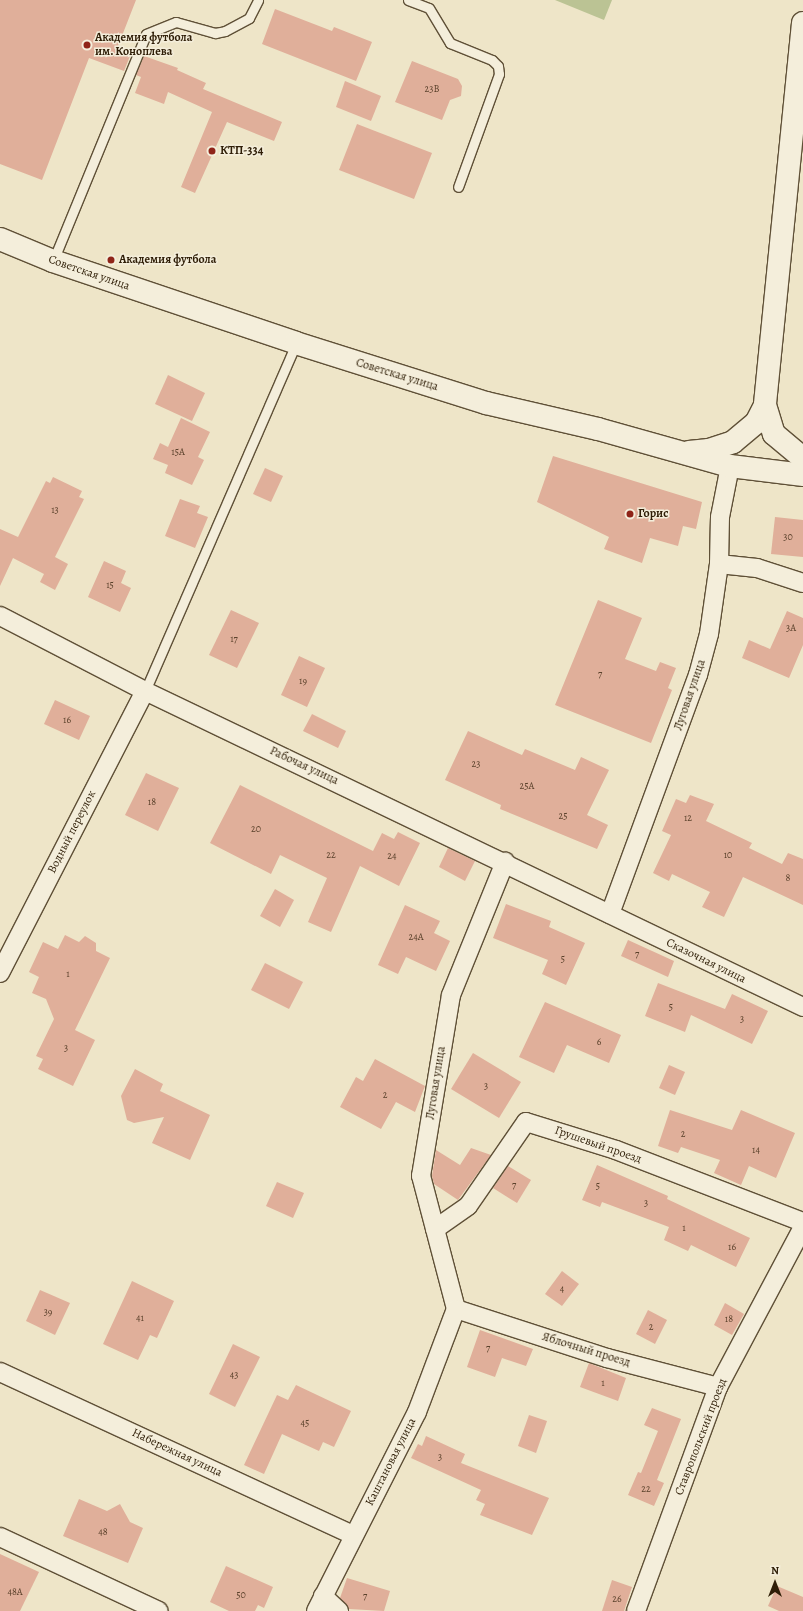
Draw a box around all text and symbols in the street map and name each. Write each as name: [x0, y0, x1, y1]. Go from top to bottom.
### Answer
place label: Академия футбола им. Коноплева: [95, 31, 192, 59]
marker: Академия футбола им. Коноплева: [82, 40, 92, 50]
house number: 23В: [425, 83, 439, 95]
place label: КТП-334: [220, 144, 263, 158]
marker: КТП-334: [207, 146, 217, 156]
street label: Советская улица: [46, 252, 132, 294]
place label: Академия футбола: [119, 253, 216, 267]
marker: Академия футбола: [106, 255, 116, 265]
street label: Советская улица: [354, 356, 440, 394]
house number: 15А: [171, 446, 185, 458]
house number: 13: [51, 504, 59, 516]
place label: Горис: [638, 507, 668, 521]
marker: Горис: [625, 509, 635, 519]
house number: 30: [783, 531, 793, 543]
house number: 15: [106, 579, 114, 591]
house number: 3А: [786, 622, 796, 634]
house number: 17: [230, 633, 238, 645]
street label: Луговая улица: [671, 658, 709, 732]
house number: 7: [598, 668, 602, 680]
house number: 19: [299, 675, 307, 687]
house number: 16: [63, 714, 71, 726]
street label: Рабочая улица: [267, 744, 341, 788]
house number: 23: [472, 758, 480, 770]
house number: 25А: [520, 780, 534, 792]
street label: Водный переулок: [45, 788, 99, 876]
house number: 18: [148, 796, 156, 808]
house number: 25: [558, 810, 568, 822]
house number: 12: [684, 812, 692, 824]
house number: 20: [251, 823, 261, 835]
house number: 22: [326, 849, 336, 861]
house number: 10: [724, 849, 732, 861]
house number: 24: [387, 850, 397, 862]
house number: 8: [786, 872, 790, 884]
house number: 24А: [408, 931, 424, 943]
street label: Сказочная улица: [664, 935, 748, 987]
house number: 7: [635, 948, 639, 960]
house number: 5: [561, 953, 565, 965]
house number: 1: [66, 968, 70, 980]
house number: 5: [669, 1001, 673, 1013]
house number: 3: [740, 1013, 744, 1025]
house number: 6: [597, 1036, 601, 1048]
house number: 3: [64, 1042, 68, 1054]
street label: Луговая улица: [423, 1045, 449, 1121]
house number: 3: [484, 1080, 488, 1092]
house number: 2: [383, 1089, 387, 1101]
street label: Грушевый проезд: [553, 1123, 643, 1167]
house number: 2: [681, 1128, 685, 1140]
house number: 14: [752, 1144, 760, 1156]
house number: 7: [512, 1179, 516, 1191]
house number: 5: [596, 1180, 600, 1192]
house number: 3: [644, 1197, 648, 1209]
house number: 1: [682, 1222, 686, 1234]
house number: 16: [728, 1241, 736, 1253]
house number: 4: [560, 1283, 564, 1295]
house number: 39: [44, 1306, 52, 1318]
house number: 41: [136, 1312, 144, 1324]
house number: 18: [725, 1313, 733, 1325]
house number: 2: [649, 1321, 653, 1333]
street label: Яблочный проезд: [540, 1330, 632, 1370]
house number: 7: [486, 1342, 490, 1354]
house number: 43: [230, 1369, 238, 1381]
street label: Ставропольский проезд: [672, 1376, 730, 1498]
house number: 1: [601, 1377, 605, 1389]
street label: Каштановая улица: [363, 1416, 419, 1508]
house number: 45: [301, 1417, 309, 1429]
street label: Набережная улица: [130, 1426, 224, 1480]
house number: 3: [438, 1451, 442, 1463]
house number: 22: [641, 1483, 651, 1495]
house number: 48: [98, 1526, 108, 1538]
north arrow: [755, 1563, 795, 1603]
text: N: [771, 1563, 779, 1578]
house number: 48А: [7, 1586, 23, 1598]
house number: 50: [236, 1589, 246, 1601]
house number: 7: [363, 1590, 367, 1602]
house number: 26: [612, 1593, 622, 1605]

